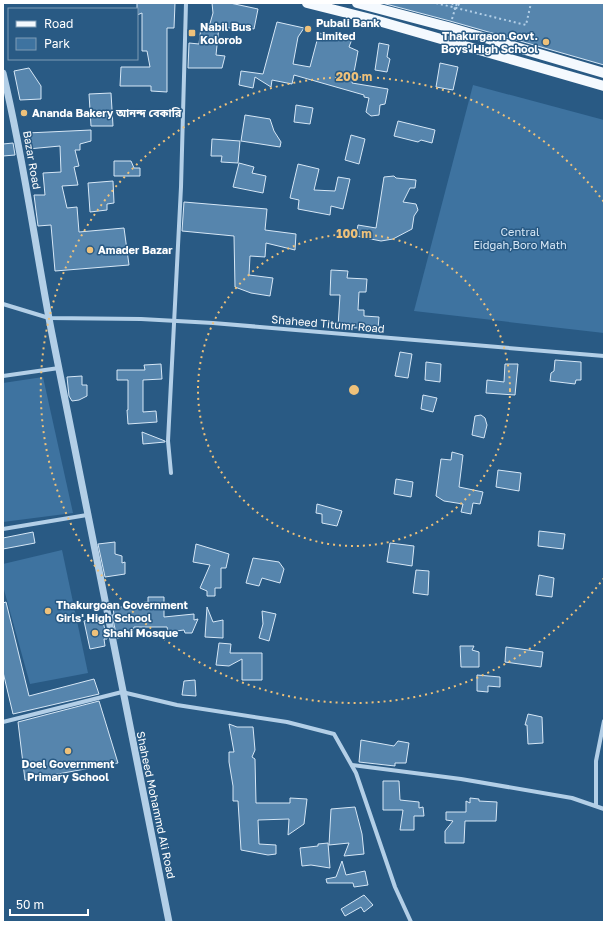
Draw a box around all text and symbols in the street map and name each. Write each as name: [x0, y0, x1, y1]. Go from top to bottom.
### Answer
legend: [8, 8, 138, 60]
text: Road: [44, 16, 73, 31]
place label: Pubali Bank Limited: [316, 16, 380, 42]
place label: Nabil Bus Kolorob: [200, 20, 251, 46]
marker: Pubali Bank Limited: [303, 24, 313, 34]
marker: Nabil Bus Kolorob: [187, 28, 197, 38]
place label: Thakurgaon Govt. Boys' High School: [441, 29, 538, 55]
text: Park: [44, 36, 70, 51]
marker: Thakurgaon Govt. Boys' High School: [541, 37, 551, 47]
text: 200 m: [336, 69, 372, 84]
place label: Ananda Bakery আনন্দ বেকারি: [32, 106, 182, 119]
marker: Ananda Bakery আনন্দ বেকারি: [19, 108, 29, 118]
street label: Bazar Road: [21, 130, 44, 190]
park label: Central Eidgah,Boro Math: [473, 225, 567, 251]
text: 100 m: [336, 226, 372, 241]
place label: Amader Bazar: [98, 243, 173, 256]
marker: Amader Bazar: [85, 245, 95, 255]
street label: Shaheed Titumr Road: [271, 312, 385, 335]
centre of rings: [347, 383, 361, 397]
place label: Thakurgoan Government Girls' High School: [56, 598, 188, 624]
marker: Thakurgoan Government Girls' High School: [43, 606, 53, 616]
place label: Shahi Mosque: [103, 626, 179, 639]
marker: Shahi Mosque: [90, 628, 100, 638]
street label: Shaheed Mohammd Ali Road: [134, 730, 178, 880]
marker: Doel Government Primary School: [63, 746, 73, 756]
place label: Doel Government Primary School: [22, 757, 115, 783]
scale bar: [10, 891, 88, 917]
text: 50 m: [16, 897, 44, 912]

